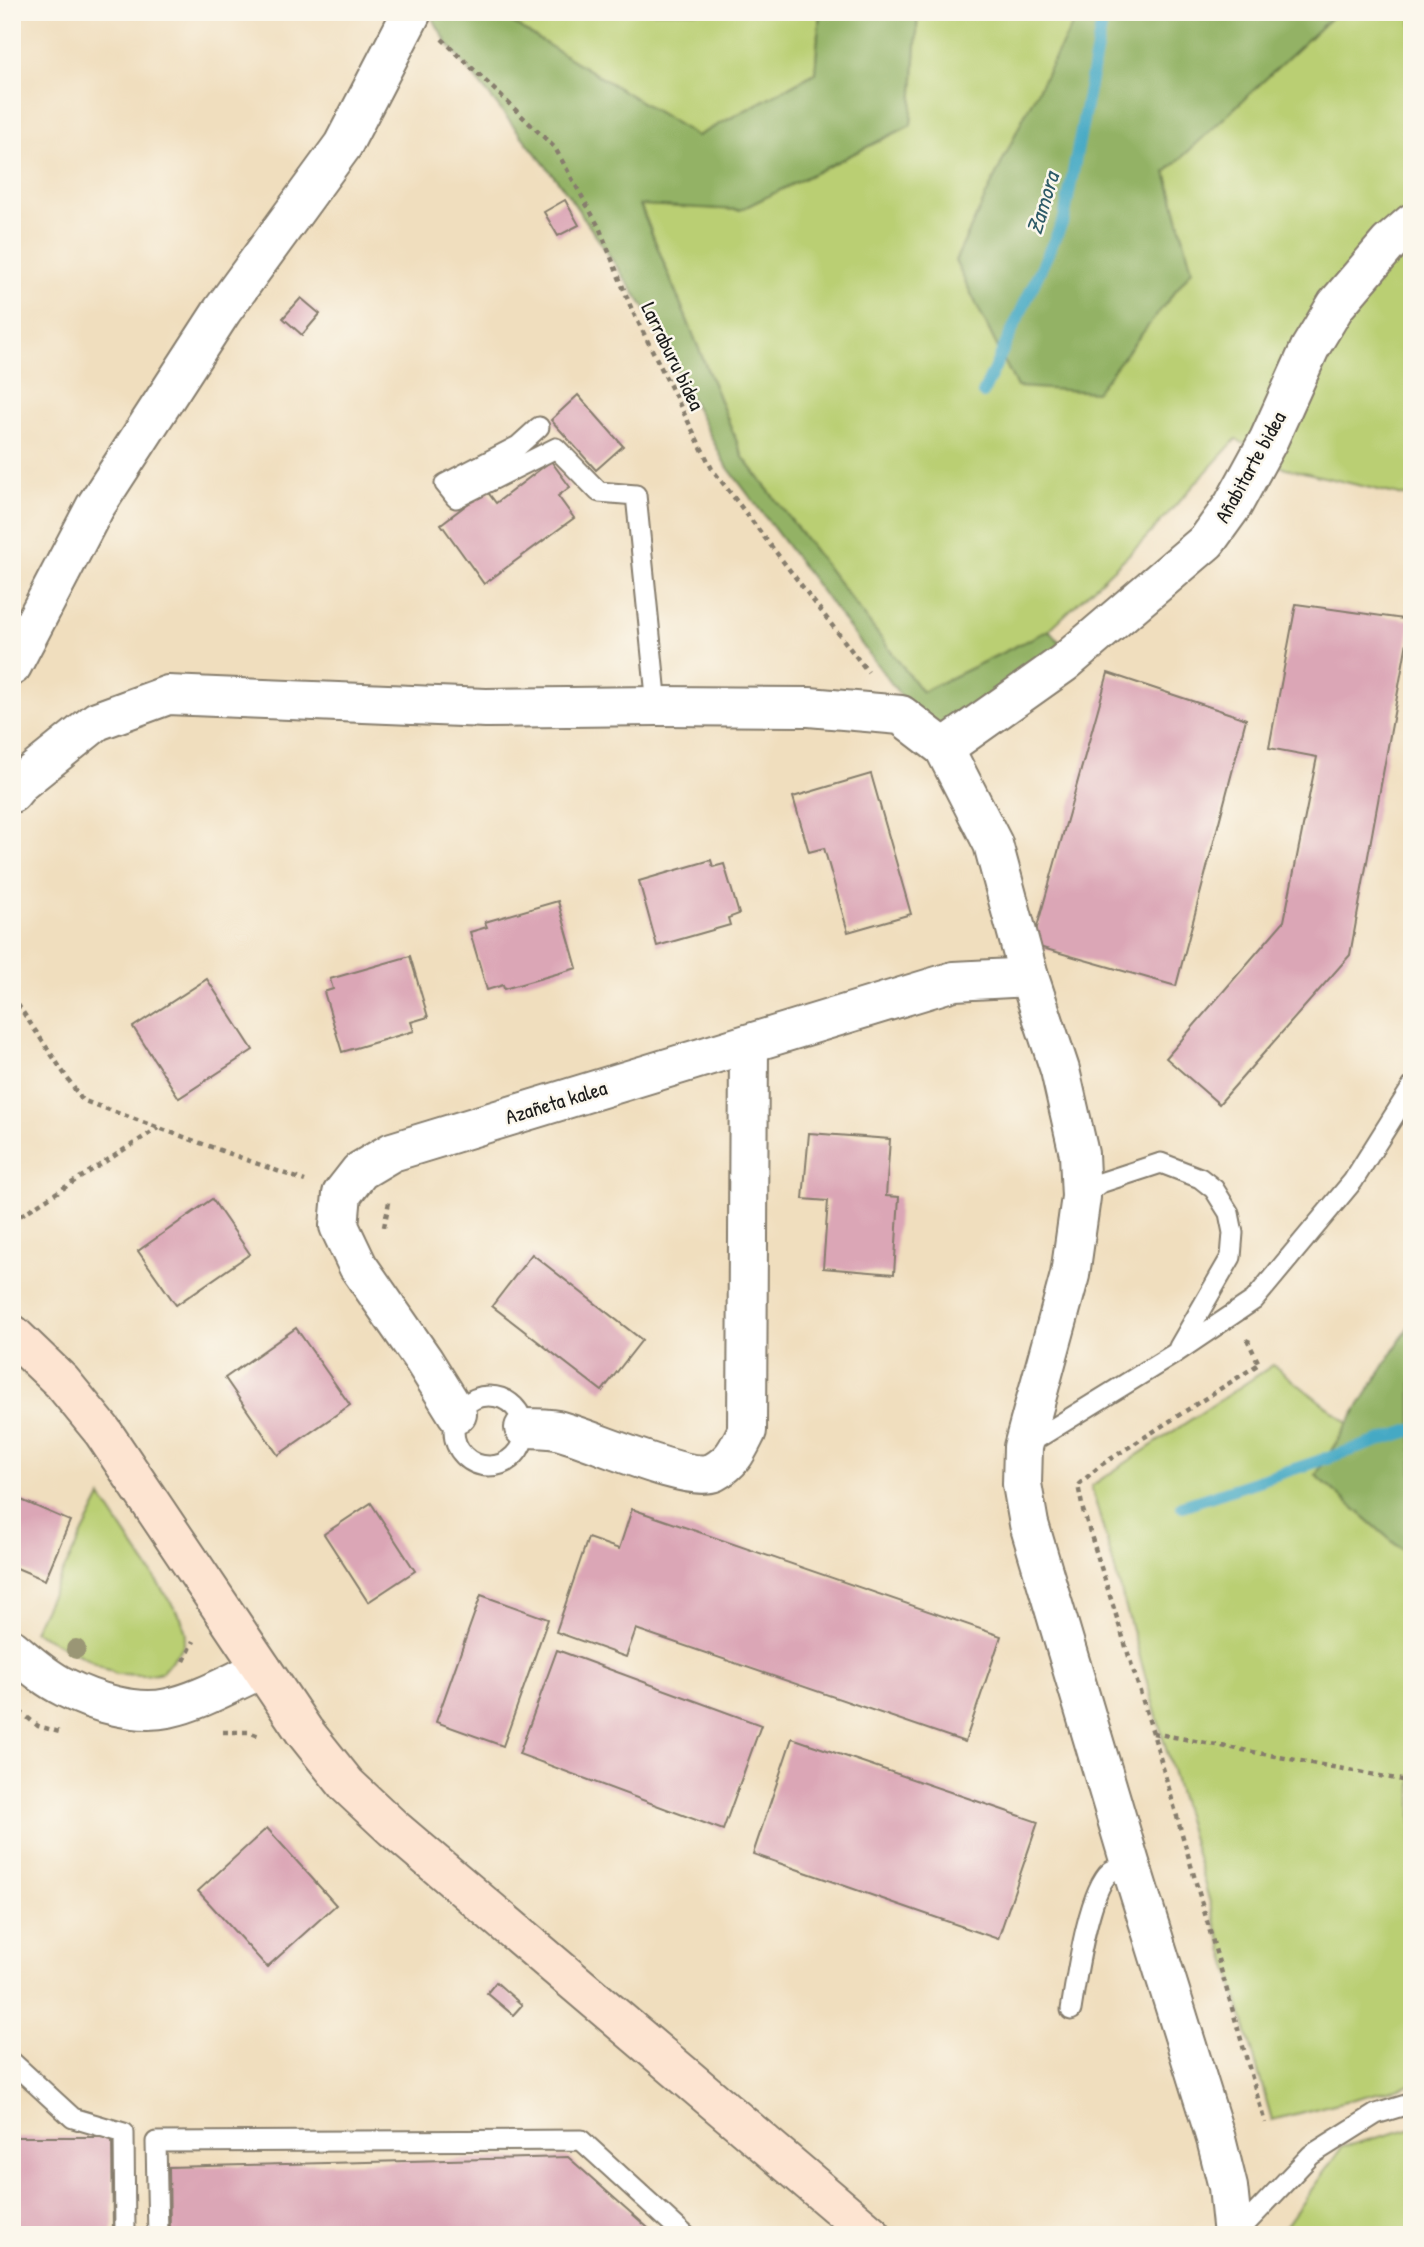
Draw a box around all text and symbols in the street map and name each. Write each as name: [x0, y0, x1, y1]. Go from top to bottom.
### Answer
water label: Zamora: [1018, 166, 1067, 238]
street label: Larraburu bidea: [634, 297, 712, 415]
street label: Añabitarte bidea: [1207, 406, 1293, 528]
street label: Azañeta kalea: [502, 1073, 610, 1131]

